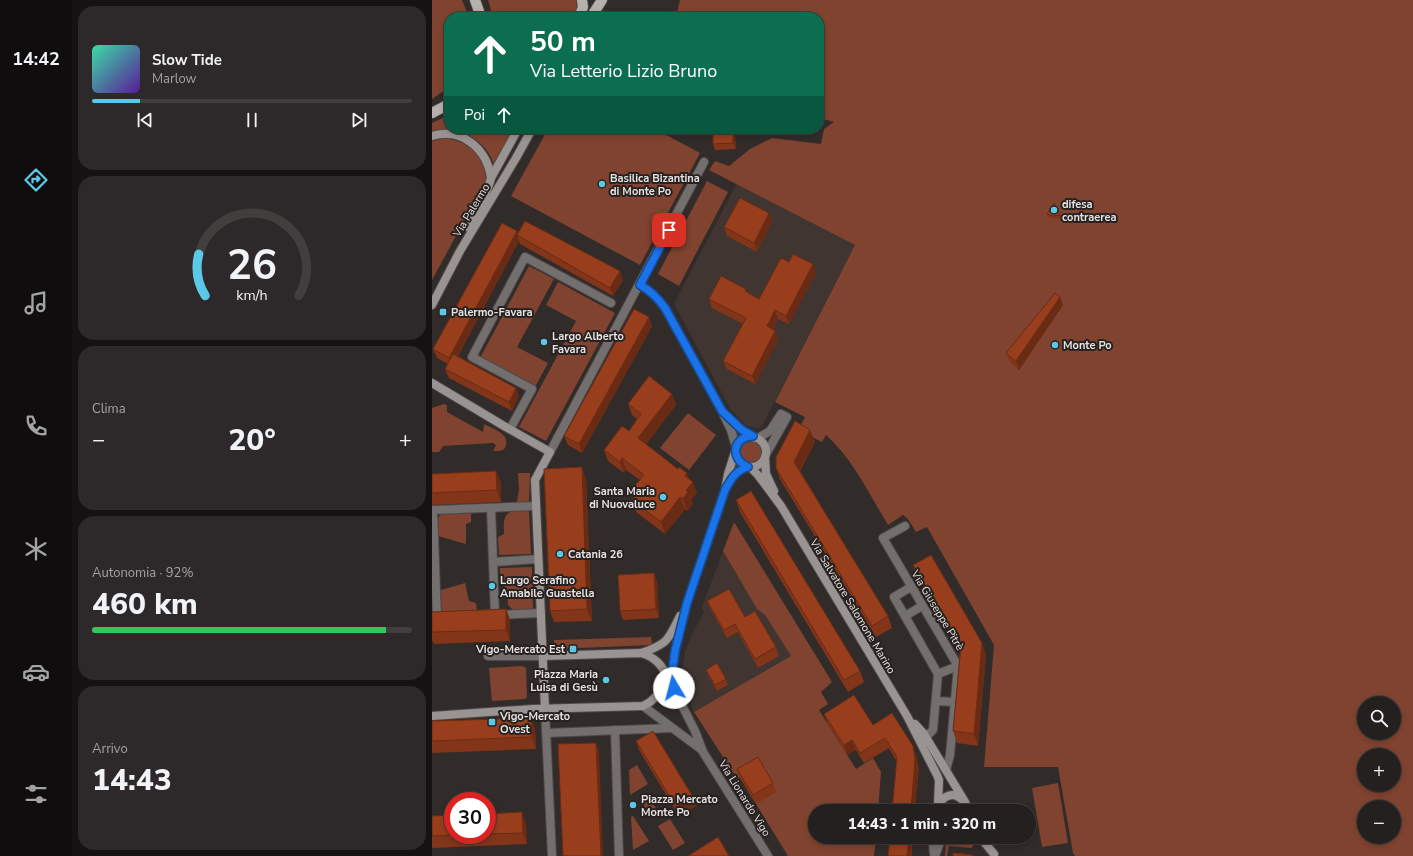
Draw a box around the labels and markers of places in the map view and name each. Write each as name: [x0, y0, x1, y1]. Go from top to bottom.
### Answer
place label: Basilica Bizantina di Monte Po: [610, 171, 700, 199]
marker: Basilica Bizantina di Monte Po: [597, 179, 607, 189]
place label: difesa contraerea: [1062, 197, 1117, 225]
marker: difesa contraerea: [1049, 205, 1059, 215]
pin: [652, 213, 686, 247]
place label: Palermo-Favara: [451, 305, 533, 320]
marker: Palermo-Favara: [438, 307, 448, 317]
place label: Largo Alberto Favara: [552, 329, 624, 357]
marker: Largo Alberto Favara: [539, 337, 549, 347]
place label: Monte Po: [1063, 338, 1112, 353]
marker: Monte Po: [1050, 340, 1060, 350]
place label: Santa Maria di Nuovaluce: [589, 484, 655, 512]
marker: Santa Maria di Nuovaluce: [658, 492, 668, 502]
place label: Catania 26: [568, 547, 623, 562]
marker: Catania 26: [555, 549, 565, 559]
place label: Largo Serafino Amabile Guastella: [500, 573, 595, 601]
marker: Largo Serafino Amabile Guastella: [487, 581, 497, 591]
place label: Vigo-Mercato Est: [475, 642, 566, 657]
marker: Vigo-Mercato Est: [568, 644, 578, 654]
place label: Piazza Maria Luisa di Gesù: [530, 667, 598, 695]
marker: Piazza Maria Luisa di Gesù: [601, 675, 611, 685]
place label: Vigo-Mercato Ovest: [499, 709, 570, 737]
marker: Vigo-Mercato Ovest: [487, 717, 497, 727]
place label: Piazza Mercato Monte Po: [641, 792, 718, 820]
marker: Piazza Mercato Monte Po: [628, 800, 638, 810]

